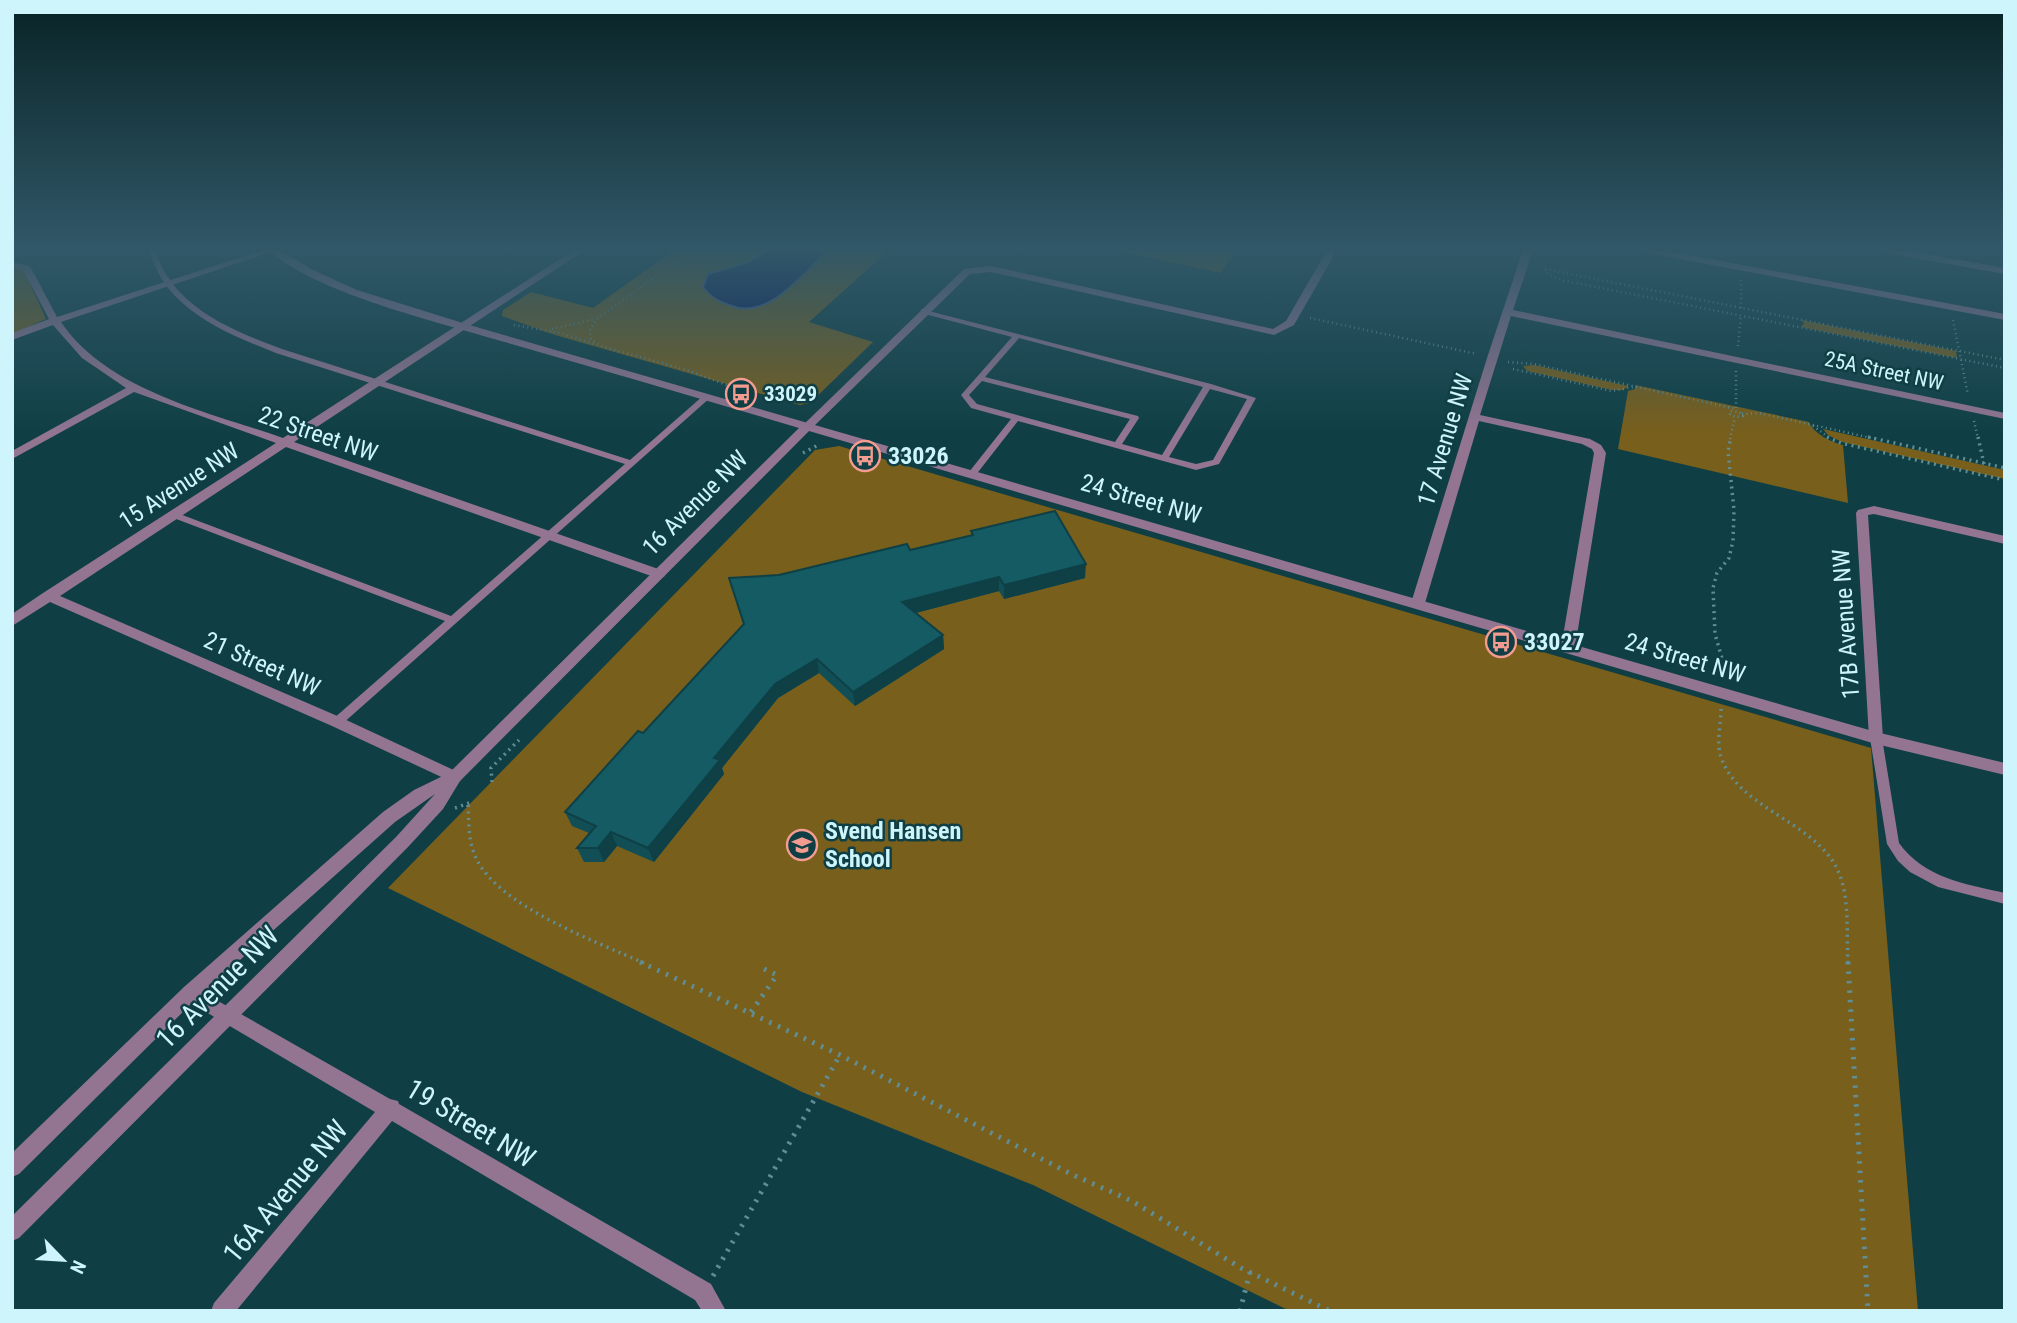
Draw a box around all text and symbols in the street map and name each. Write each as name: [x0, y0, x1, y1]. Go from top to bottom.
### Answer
street label: 25A Street NW: [1822, 347, 1946, 395]
street label: 17 Avenue NW: [1412, 370, 1478, 510]
bus stop icon: 33029: [724, 377, 758, 411]
place label: 33029: [764, 382, 817, 406]
street label: 22 Street NW: [255, 401, 381, 467]
street label: 15 Avenue NW: [114, 437, 244, 535]
bus stop icon: 33026: [848, 439, 882, 473]
place label: 33026: [888, 442, 949, 470]
street label: 16 Avenue NW: [637, 445, 753, 561]
street label: 24 Street NW: [1077, 468, 1205, 530]
street label: 17B Avenue NW: [1827, 548, 1865, 700]
bus stop icon: 33027: [1484, 625, 1518, 659]
street label: 21 Street NW: [200, 626, 324, 702]
street label: 24 Street NW: [1621, 627, 1749, 689]
place label: 33027: [1524, 628, 1585, 656]
place label: Svend Hansen School: [825, 817, 961, 873]
school or university icon: Svend Hansen School: [785, 828, 819, 862]
street label: 16 Avenue NW: [149, 919, 286, 1056]
street label: 19 Street NW: [400, 1072, 541, 1175]
street label: 16A Avenue NW: [216, 1113, 355, 1269]
north arrow: [28, 1225, 98, 1295]
text: N: [65, 1257, 91, 1277]

